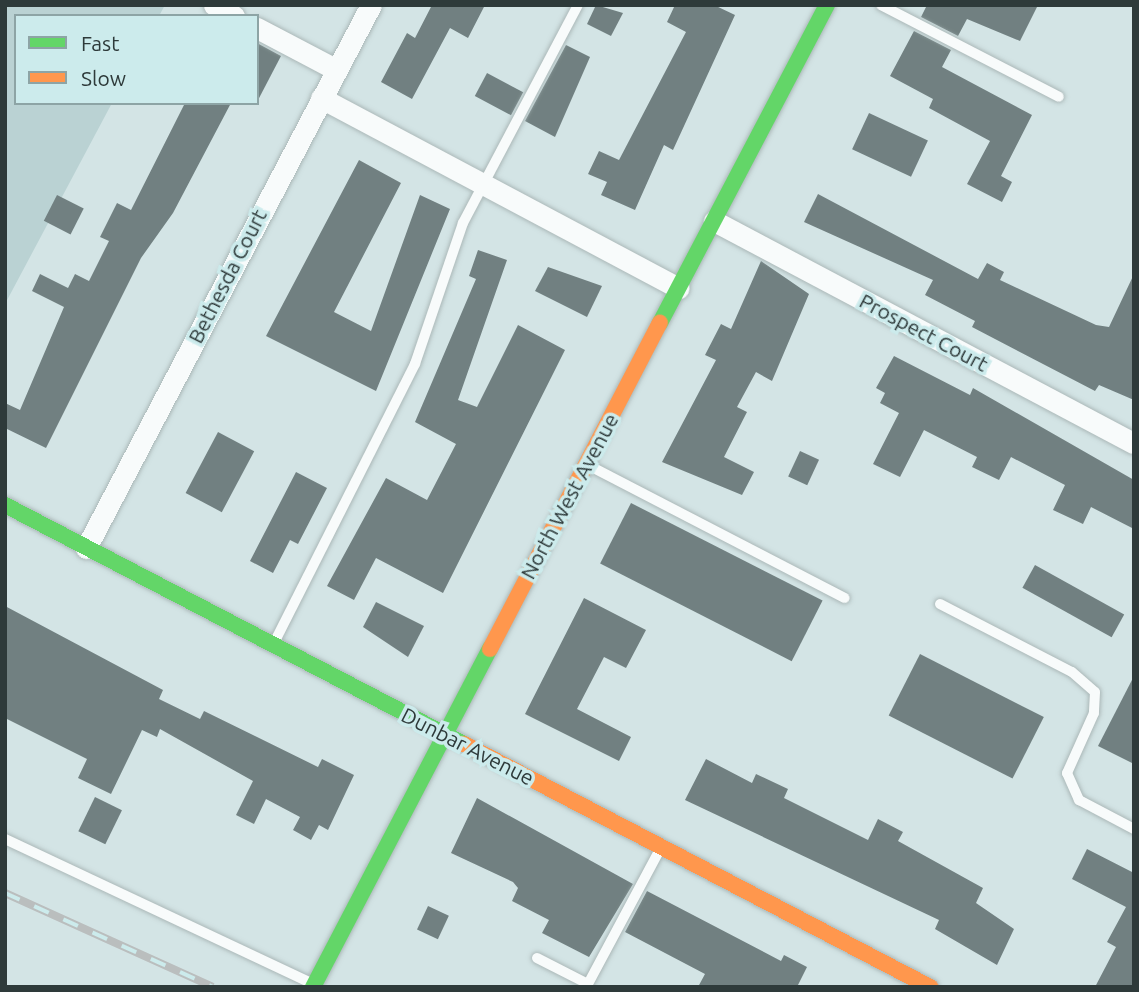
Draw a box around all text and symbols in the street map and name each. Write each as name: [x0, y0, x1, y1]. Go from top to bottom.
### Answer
legend: [14, 14, 259, 105]
text: Fast: [81, 31, 119, 55]
text: Slow: [81, 66, 126, 90]
street label: Bethesda Court: [182, 205, 272, 347]
street label: Prospect Court: [855, 288, 993, 376]
street label: North West Avenue: [515, 409, 623, 583]
street label: Dunbar Avenue: [398, 702, 538, 790]

